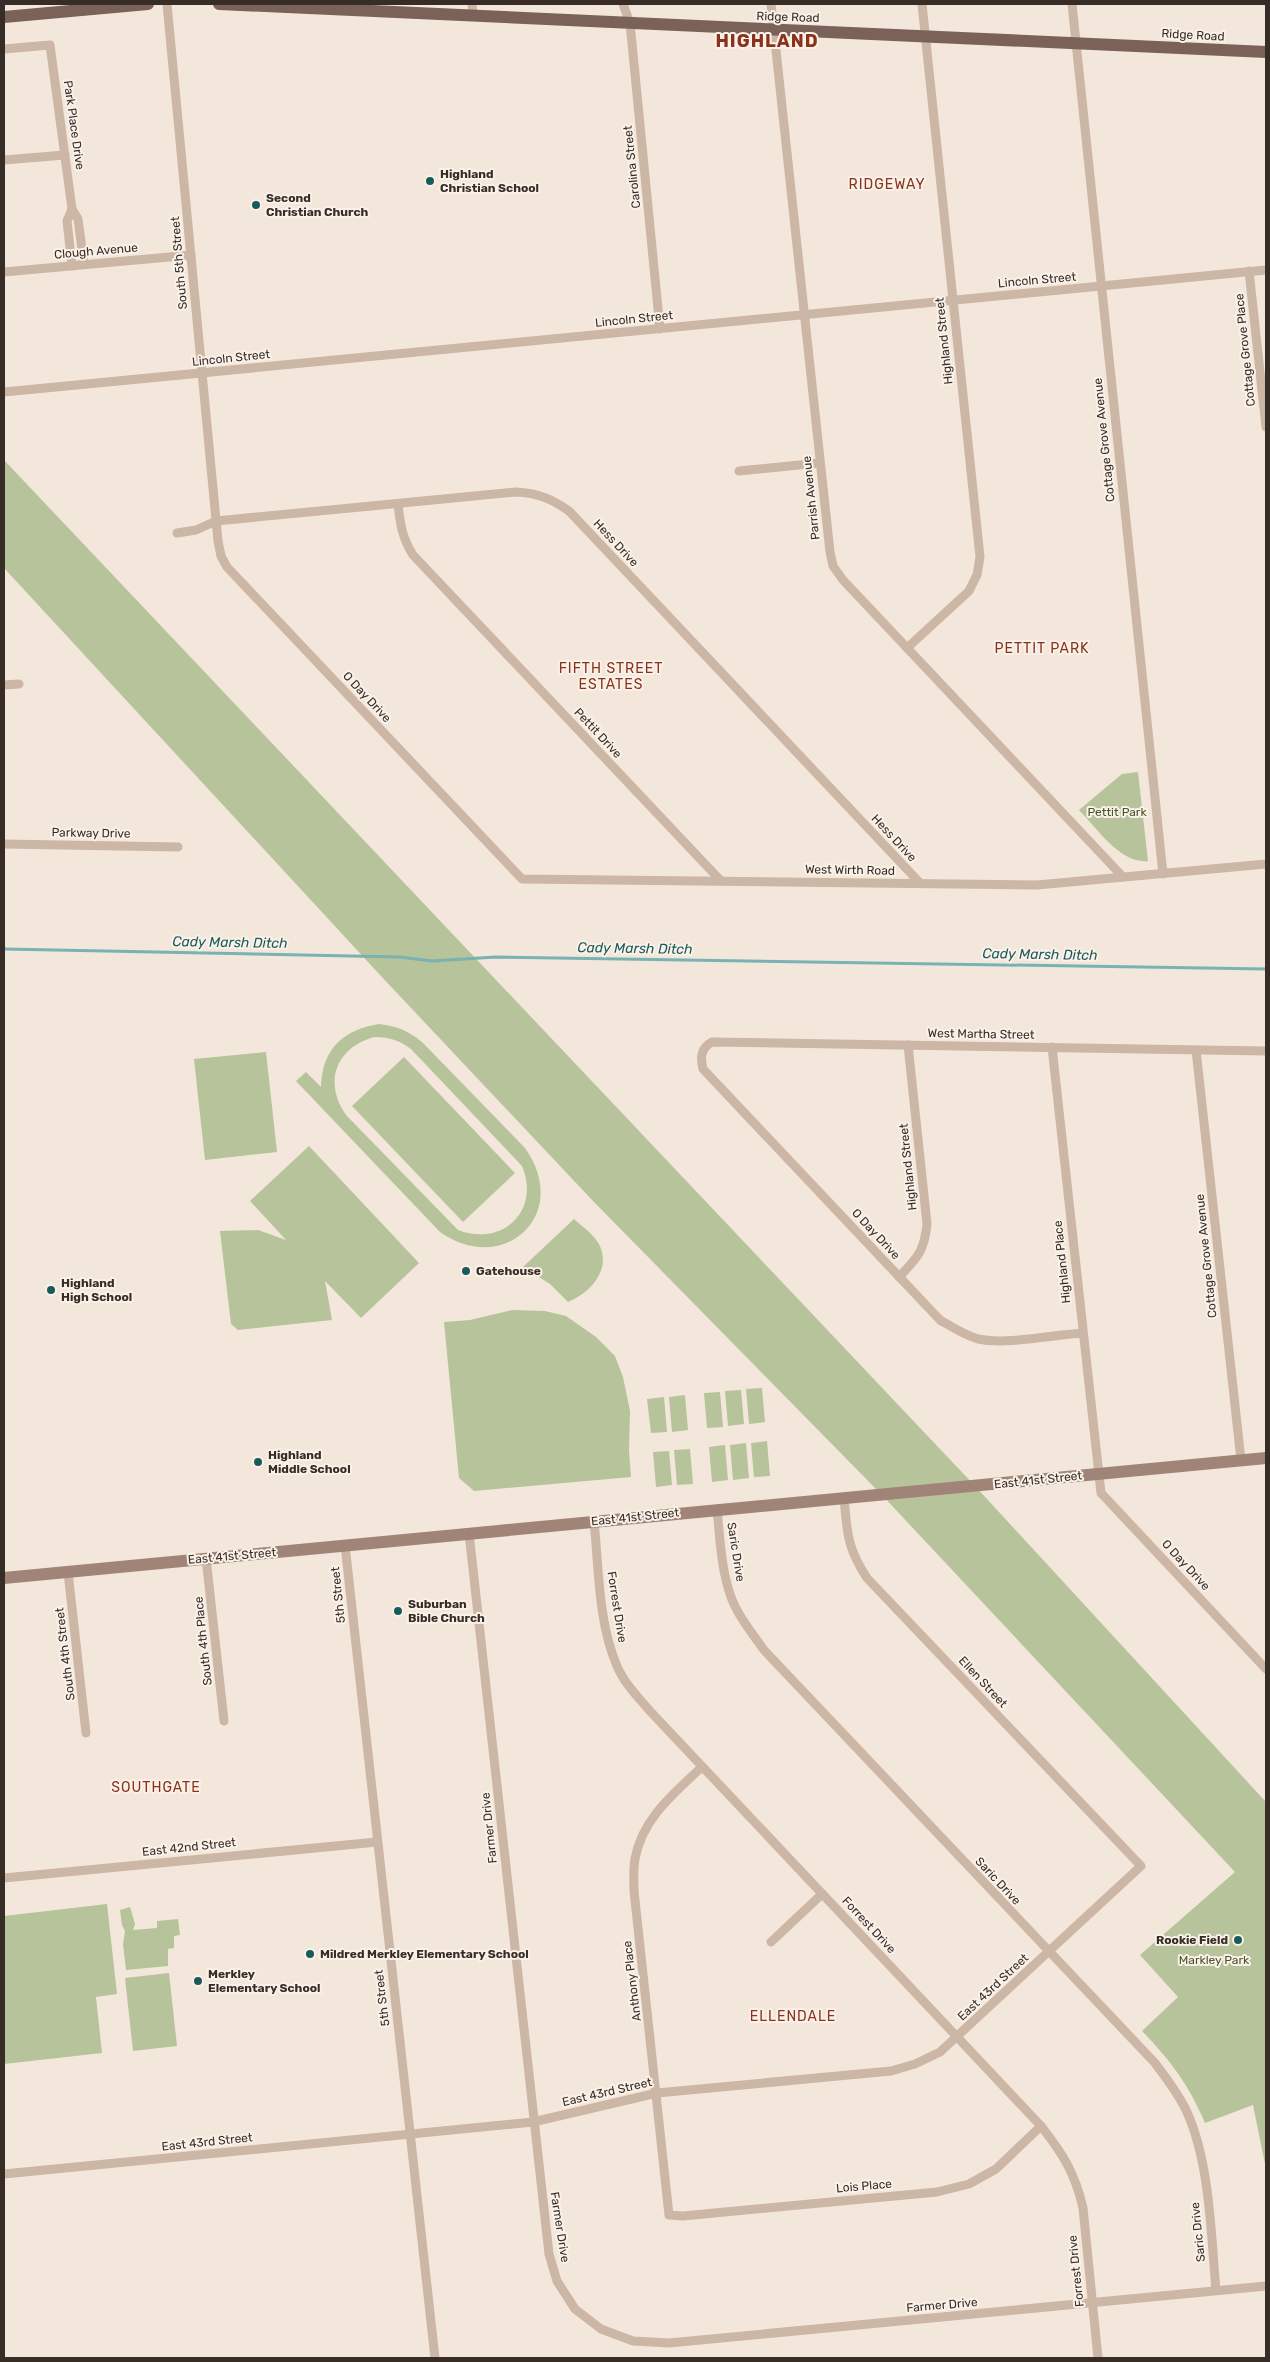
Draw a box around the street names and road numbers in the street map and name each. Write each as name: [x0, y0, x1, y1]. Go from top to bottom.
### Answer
street label: Ridge Road: [756, 9, 820, 25]
street label: Ridge Road: [1161, 26, 1225, 44]
street label: Park Place Drive: [61, 79, 87, 171]
street label: Carolina Street: [621, 125, 643, 209]
street label: South 5th Street: [168, 216, 190, 310]
street label: Clough Avenue: [53, 240, 139, 262]
street label: Lincoln Street: [997, 270, 1077, 290]
street label: Cottage Grove Place: [1232, 292, 1258, 407]
street label: Highland Street: [932, 296, 956, 385]
street label: Lincoln Street: [594, 308, 674, 330]
street label: Lincoln Street: [191, 347, 271, 369]
street label: Cottage Grove Avenue: [1090, 377, 1117, 503]
street label: Parrish Avenue: [800, 455, 822, 541]
street label: Hess Drive: [591, 517, 642, 570]
street label: O Day Drive: [340, 669, 394, 725]
street label: Pettit Drive: [571, 705, 625, 761]
street label: Hess Drive: [869, 812, 920, 865]
street label: Parkway Drive: [51, 825, 131, 841]
street label: West Wirth Road: [805, 862, 895, 878]
street label: West Martha Street: [927, 1026, 1035, 1042]
street label: Highland Street: [896, 1122, 920, 1211]
street label: Cottage Grove Avenue: [1192, 1193, 1219, 1319]
street label: O Day Drive: [849, 1206, 903, 1262]
street label: Highland Place: [1051, 1220, 1073, 1304]
street label: East 41st Street: [993, 1468, 1083, 1492]
street label: East 41st Street: [590, 1505, 680, 1529]
street label: Saric Drive: [724, 1521, 748, 1583]
street label: O Day Drive: [1159, 1537, 1213, 1593]
street label: East 41st Street: [187, 1545, 277, 1567]
street label: 5th Street: [328, 1566, 348, 1624]
street label: Forrest Drive: [604, 1570, 630, 1644]
street label: South 4th Place: [191, 1595, 215, 1686]
street label: South 4th Street: [52, 1606, 78, 1701]
street label: Ellen Street: [956, 1654, 1010, 1711]
street label: Farmer Drive: [478, 1792, 500, 1864]
street label: East 42nd Street: [141, 1835, 237, 1859]
street label: Saric Drive: [972, 1854, 1024, 1908]
street label: Forrest Drive: [839, 1894, 899, 1956]
street label: Anthony Place: [620, 1940, 644, 2022]
street label: East 43rd Street: [955, 1950, 1031, 2023]
street label: 5th Street: [372, 1969, 392, 2027]
street label: East 43rd Street: [561, 2075, 653, 2109]
street label: East 43rd Street: [161, 2130, 254, 2154]
street label: Lois Place: [835, 2177, 893, 2195]
street label: Farmer Drive: [548, 2191, 573, 2264]
street label: Saric Drive: [1188, 2201, 1208, 2263]
street label: Forrest Drive: [1065, 2234, 1087, 2308]
street label: Farmer Drive: [906, 2295, 978, 2315]

